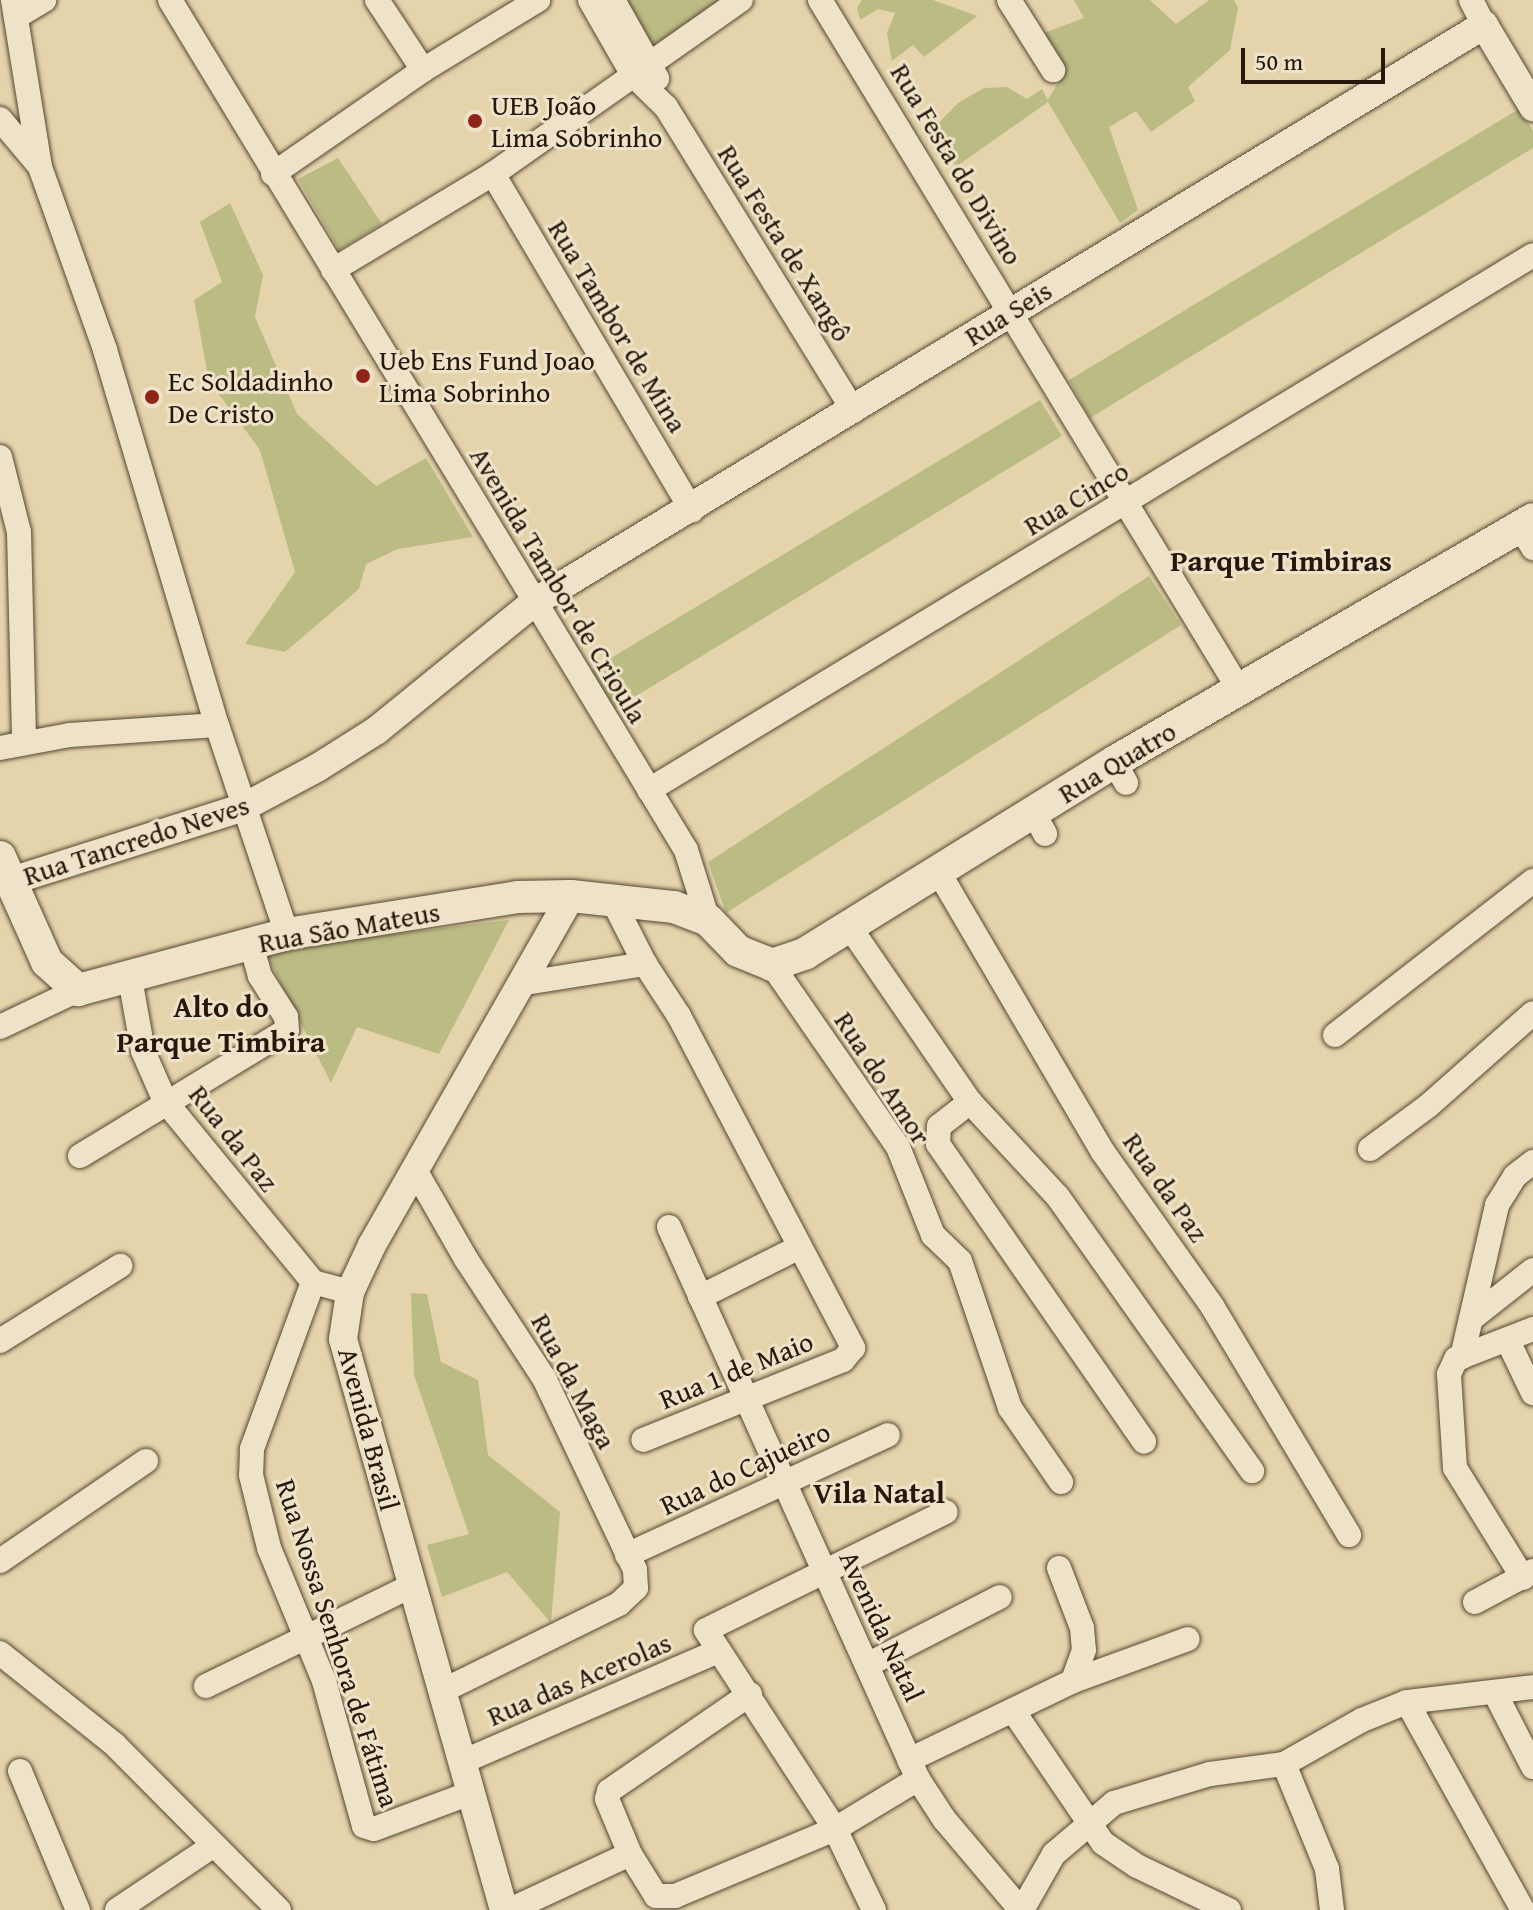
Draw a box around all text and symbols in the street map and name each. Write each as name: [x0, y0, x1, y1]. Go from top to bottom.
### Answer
scale bar: [1245, 32, 1389, 82]
text: 50 m: [1255, 44, 1303, 79]
street label: Rua Festa do Divino: [884, 57, 1030, 271]
place label: UEB João Lima Sobrinho: [491, 88, 662, 154]
marker: UEB João Lima Sobrinho: [466, 112, 484, 130]
street label: Rua Festa de Xangô: [711, 138, 859, 348]
street label: Rua Tambor de Mina: [541, 214, 695, 438]
street label: Rua Seis: [958, 273, 1058, 353]
place label: Ueb Ens Fund Joao Lima Sobrinho: [379, 343, 595, 409]
place label: Ec Soldadinho De Cristo: [168, 364, 333, 430]
marker: Ueb Ens Fund Joao Lima Sobrinho: [354, 367, 372, 385]
marker: Ec Soldadinho De Cristo: [143, 388, 161, 406]
street label: Avenida Tambor de Crioula: [463, 441, 655, 729]
street label: Rua Cinco: [1018, 454, 1134, 542]
district label: Parque Timbiras: [1170, 542, 1392, 578]
street label: Rua Quatro: [1052, 714, 1182, 810]
street label: Rua Tancredo Neves: [19, 788, 253, 892]
street label: Rua São Mateus: [256, 895, 442, 959]
district label: Alto do Parque Timbira: [117, 988, 325, 1058]
street label: Rua do Amor: [828, 1005, 938, 1151]
street label: Rua da Paz: [182, 1078, 286, 1198]
street label: Rua da Paz: [1116, 1126, 1216, 1248]
street label: Rua da Maga: [524, 1308, 624, 1454]
street label: Rua 1 de Maio: [654, 1324, 818, 1416]
street label: Avenida Brasil: [331, 1344, 407, 1514]
street label: Rua do Cajueiro: [655, 1414, 835, 1522]
district label: Vila Natal: [813, 1474, 945, 1510]
street label: Rua Nossa Senhora de Fátima: [269, 1475, 407, 1811]
street label: Avenida Natal: [832, 1545, 932, 1707]
street label: Rua das Acerolas: [482, 1625, 676, 1733]

